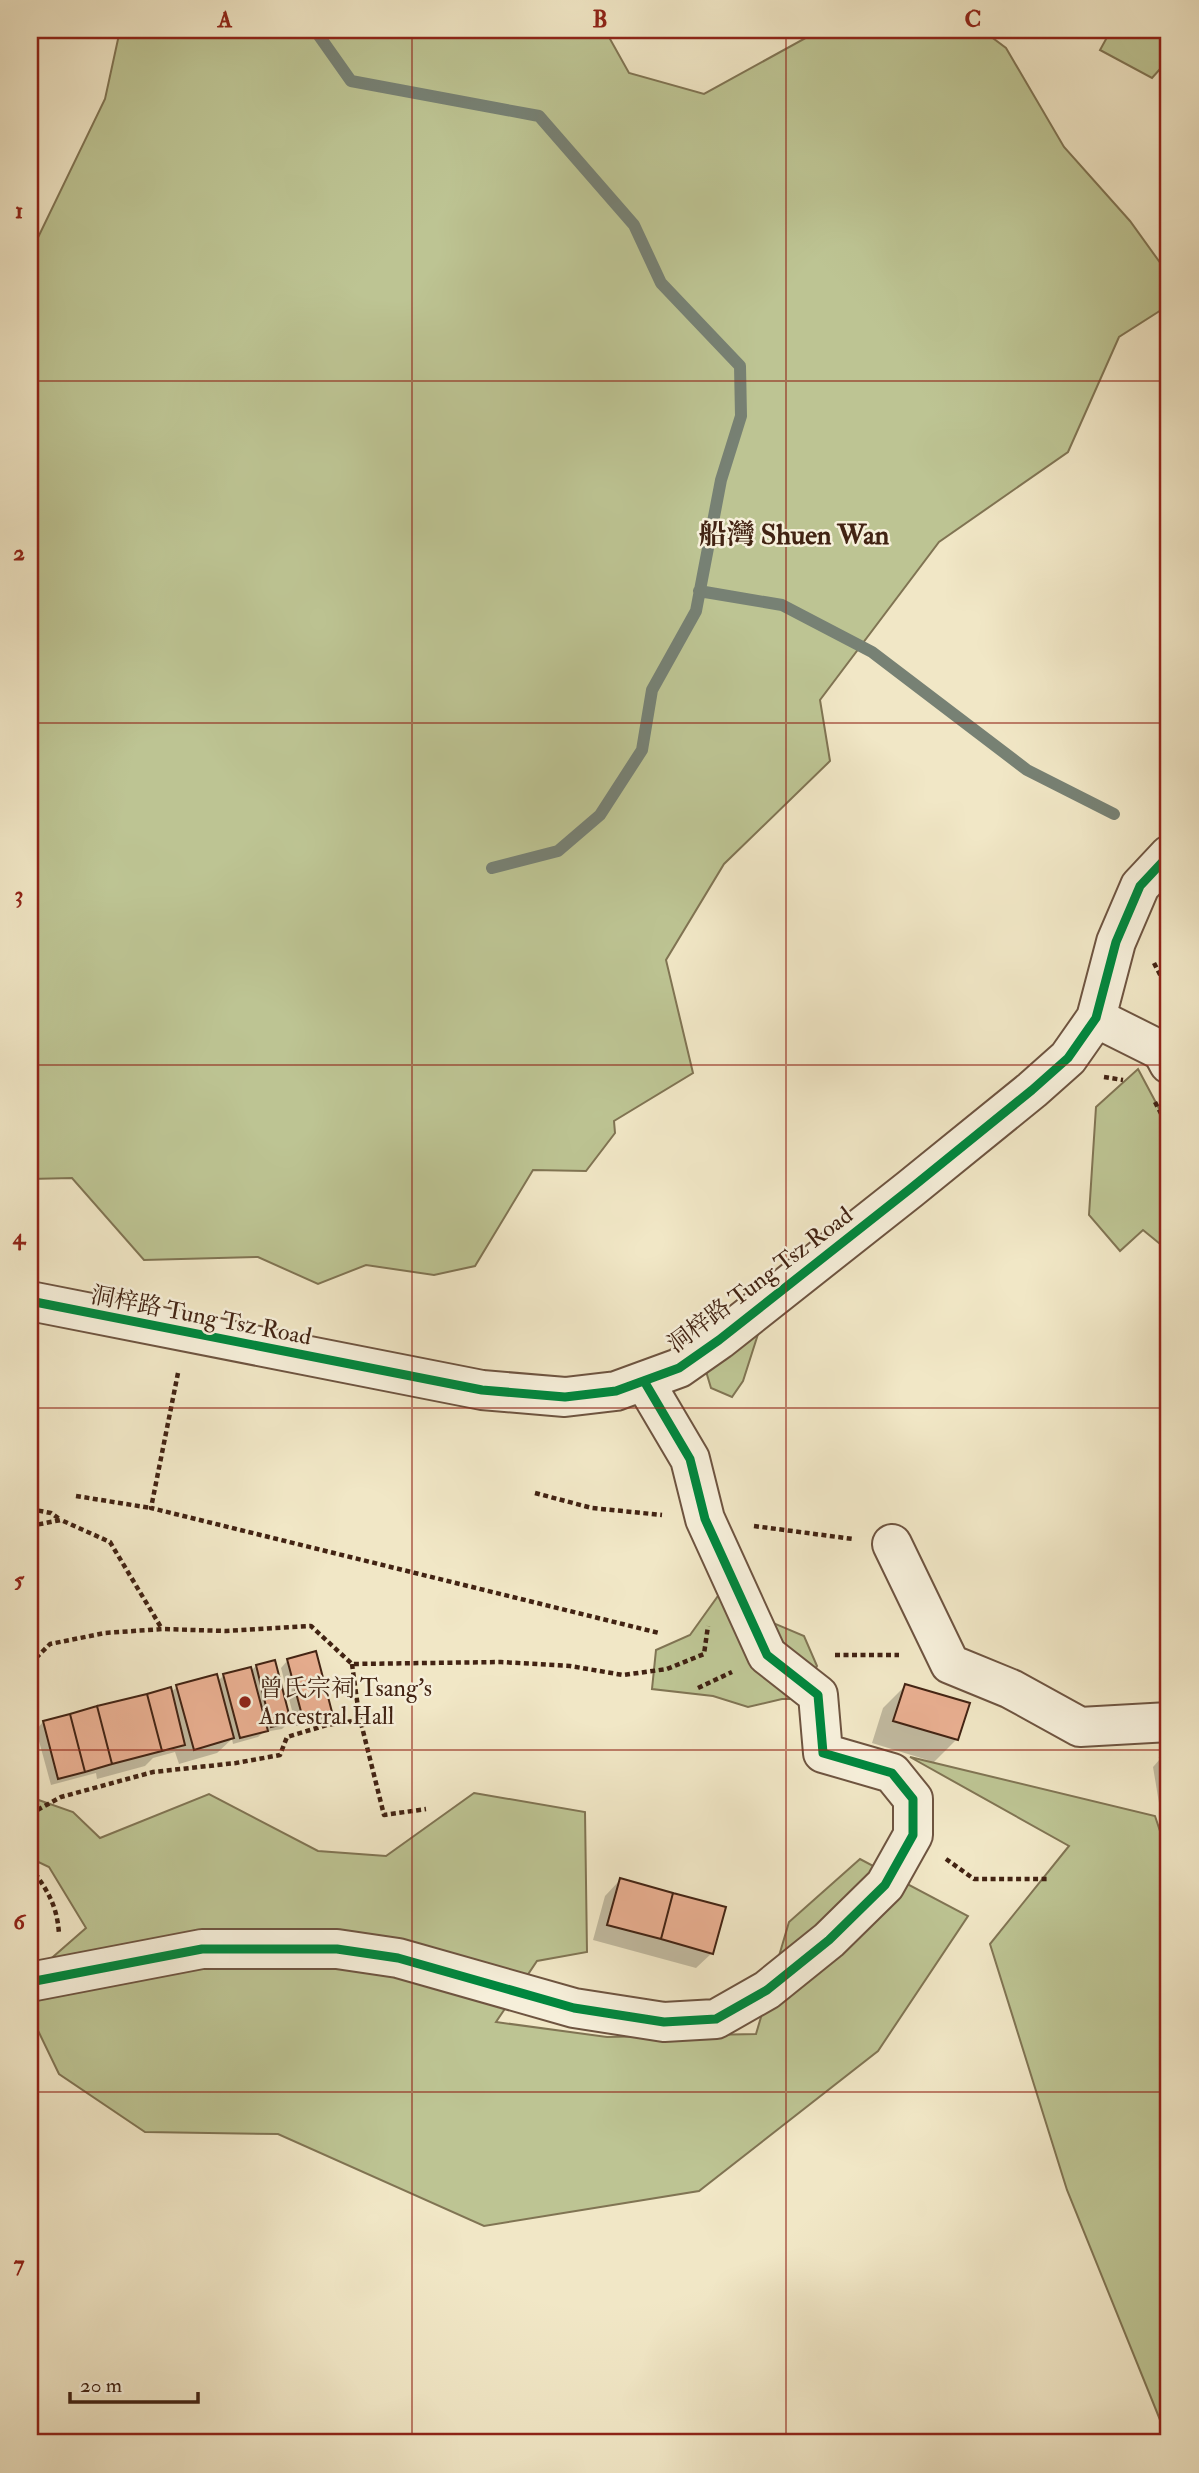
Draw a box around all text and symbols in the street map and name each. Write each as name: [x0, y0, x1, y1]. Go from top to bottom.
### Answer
text: A: [217, 5, 233, 34]
text: B: [592, 5, 608, 34]
text: C: [965, 5, 981, 34]
text: 1: [15, 196, 23, 225]
district label: 船灣 Shuen Wan: [699, 518, 890, 553]
text: 2: [13, 538, 25, 567]
text: 3: [15, 880, 23, 909]
street label: 洞梓路 Tung Tsz Road: [661, 1200, 859, 1360]
text: 4: [12, 1222, 27, 1251]
street label: 洞梓路 Tung Tsz Road: [88, 1279, 314, 1353]
text: 5: [14, 1565, 25, 1594]
place label: 曾氏宗祠 Tsang's Ancestral Hall: [258, 1673, 432, 1732]
marker: 曾氏宗祠 Tsang's Ancestral Hall: [237, 1694, 253, 1710]
text: 6: [13, 1907, 27, 1936]
text: 7: [14, 2249, 25, 2278]
scale bar: [70, 2361, 198, 2405]
text: 20 m: [80, 2372, 122, 2399]

